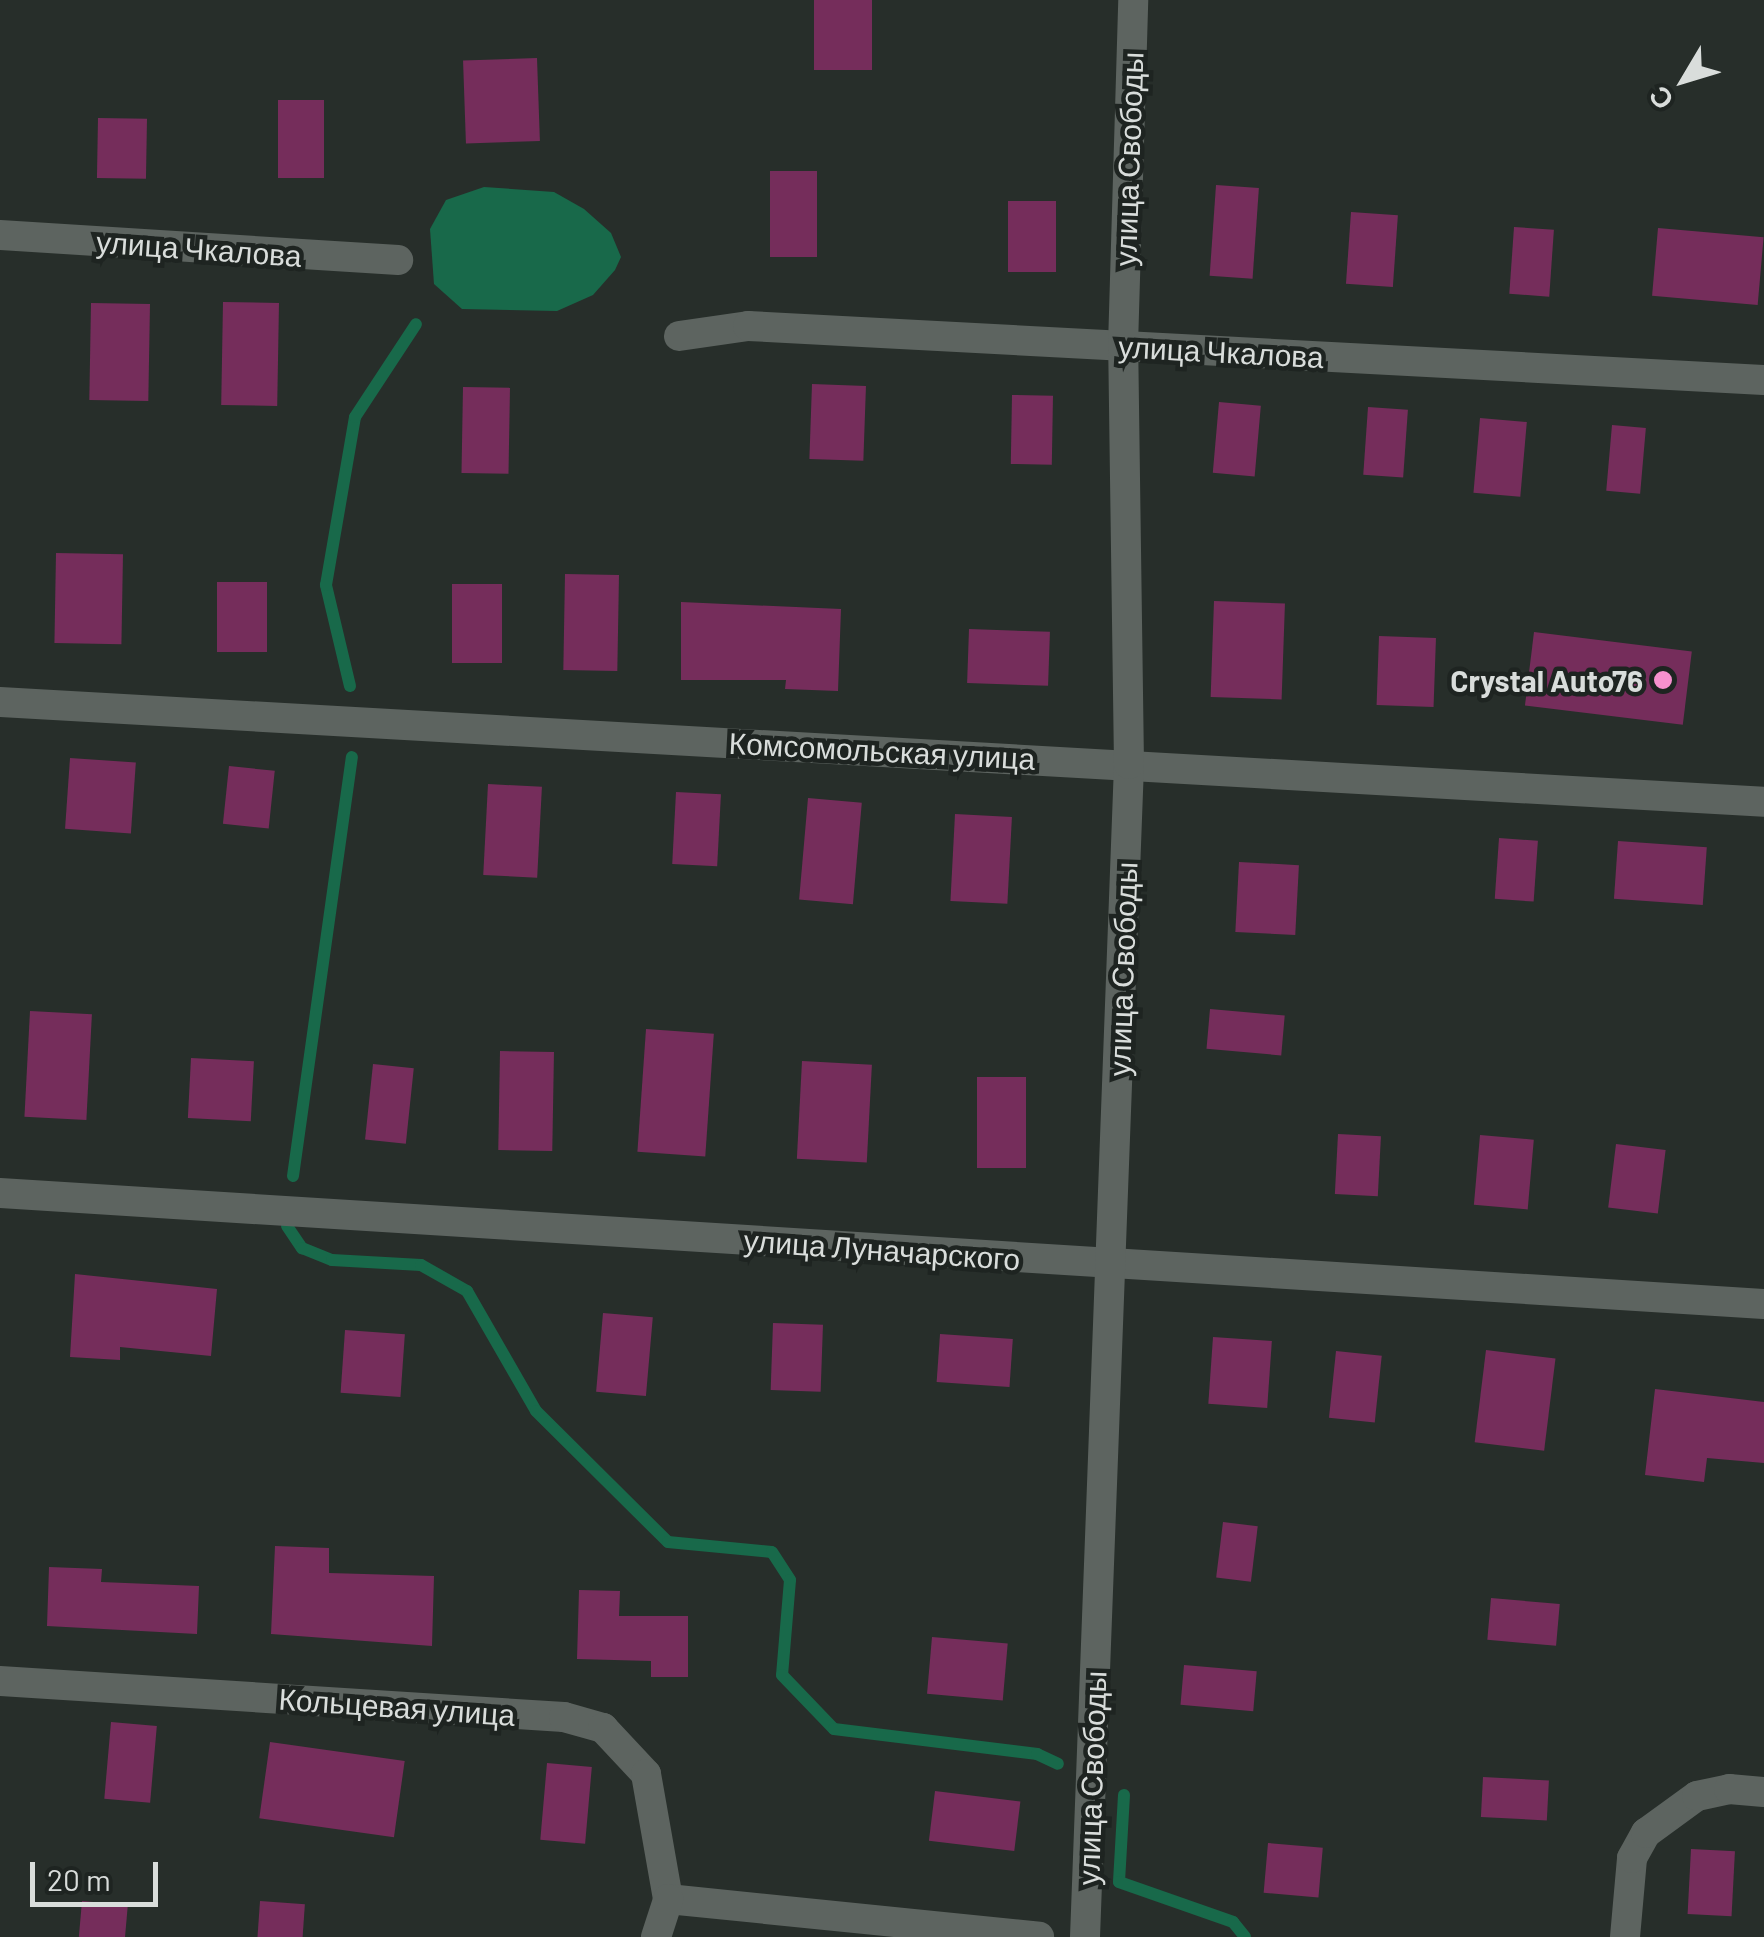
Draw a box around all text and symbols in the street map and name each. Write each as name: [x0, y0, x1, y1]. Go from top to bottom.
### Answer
north arrow: [1634, 30, 1734, 130]
street label: улица Свободы: [1106, 51, 1150, 267]
text: С: [1641, 80, 1680, 117]
street label: улица Чкалова: [95, 223, 303, 273]
street label: улица Чкалова: [1117, 328, 1325, 374]
place label: Crystal Auto76: [1450, 662, 1643, 698]
marker: Crystal Auto76: [1652, 669, 1674, 691]
street label: Комсомольская улица: [728, 724, 1036, 776]
street label: улица Свободы: [1100, 861, 1144, 1077]
street label: улица Луначарского: [742, 1221, 1022, 1277]
street label: улица Свободы: [1069, 1670, 1113, 1886]
street label: Кольцевая улица: [277, 1680, 517, 1732]
scale bar: [35, 1842, 162, 1904]
text: 20 m: [47, 1861, 111, 1897]

